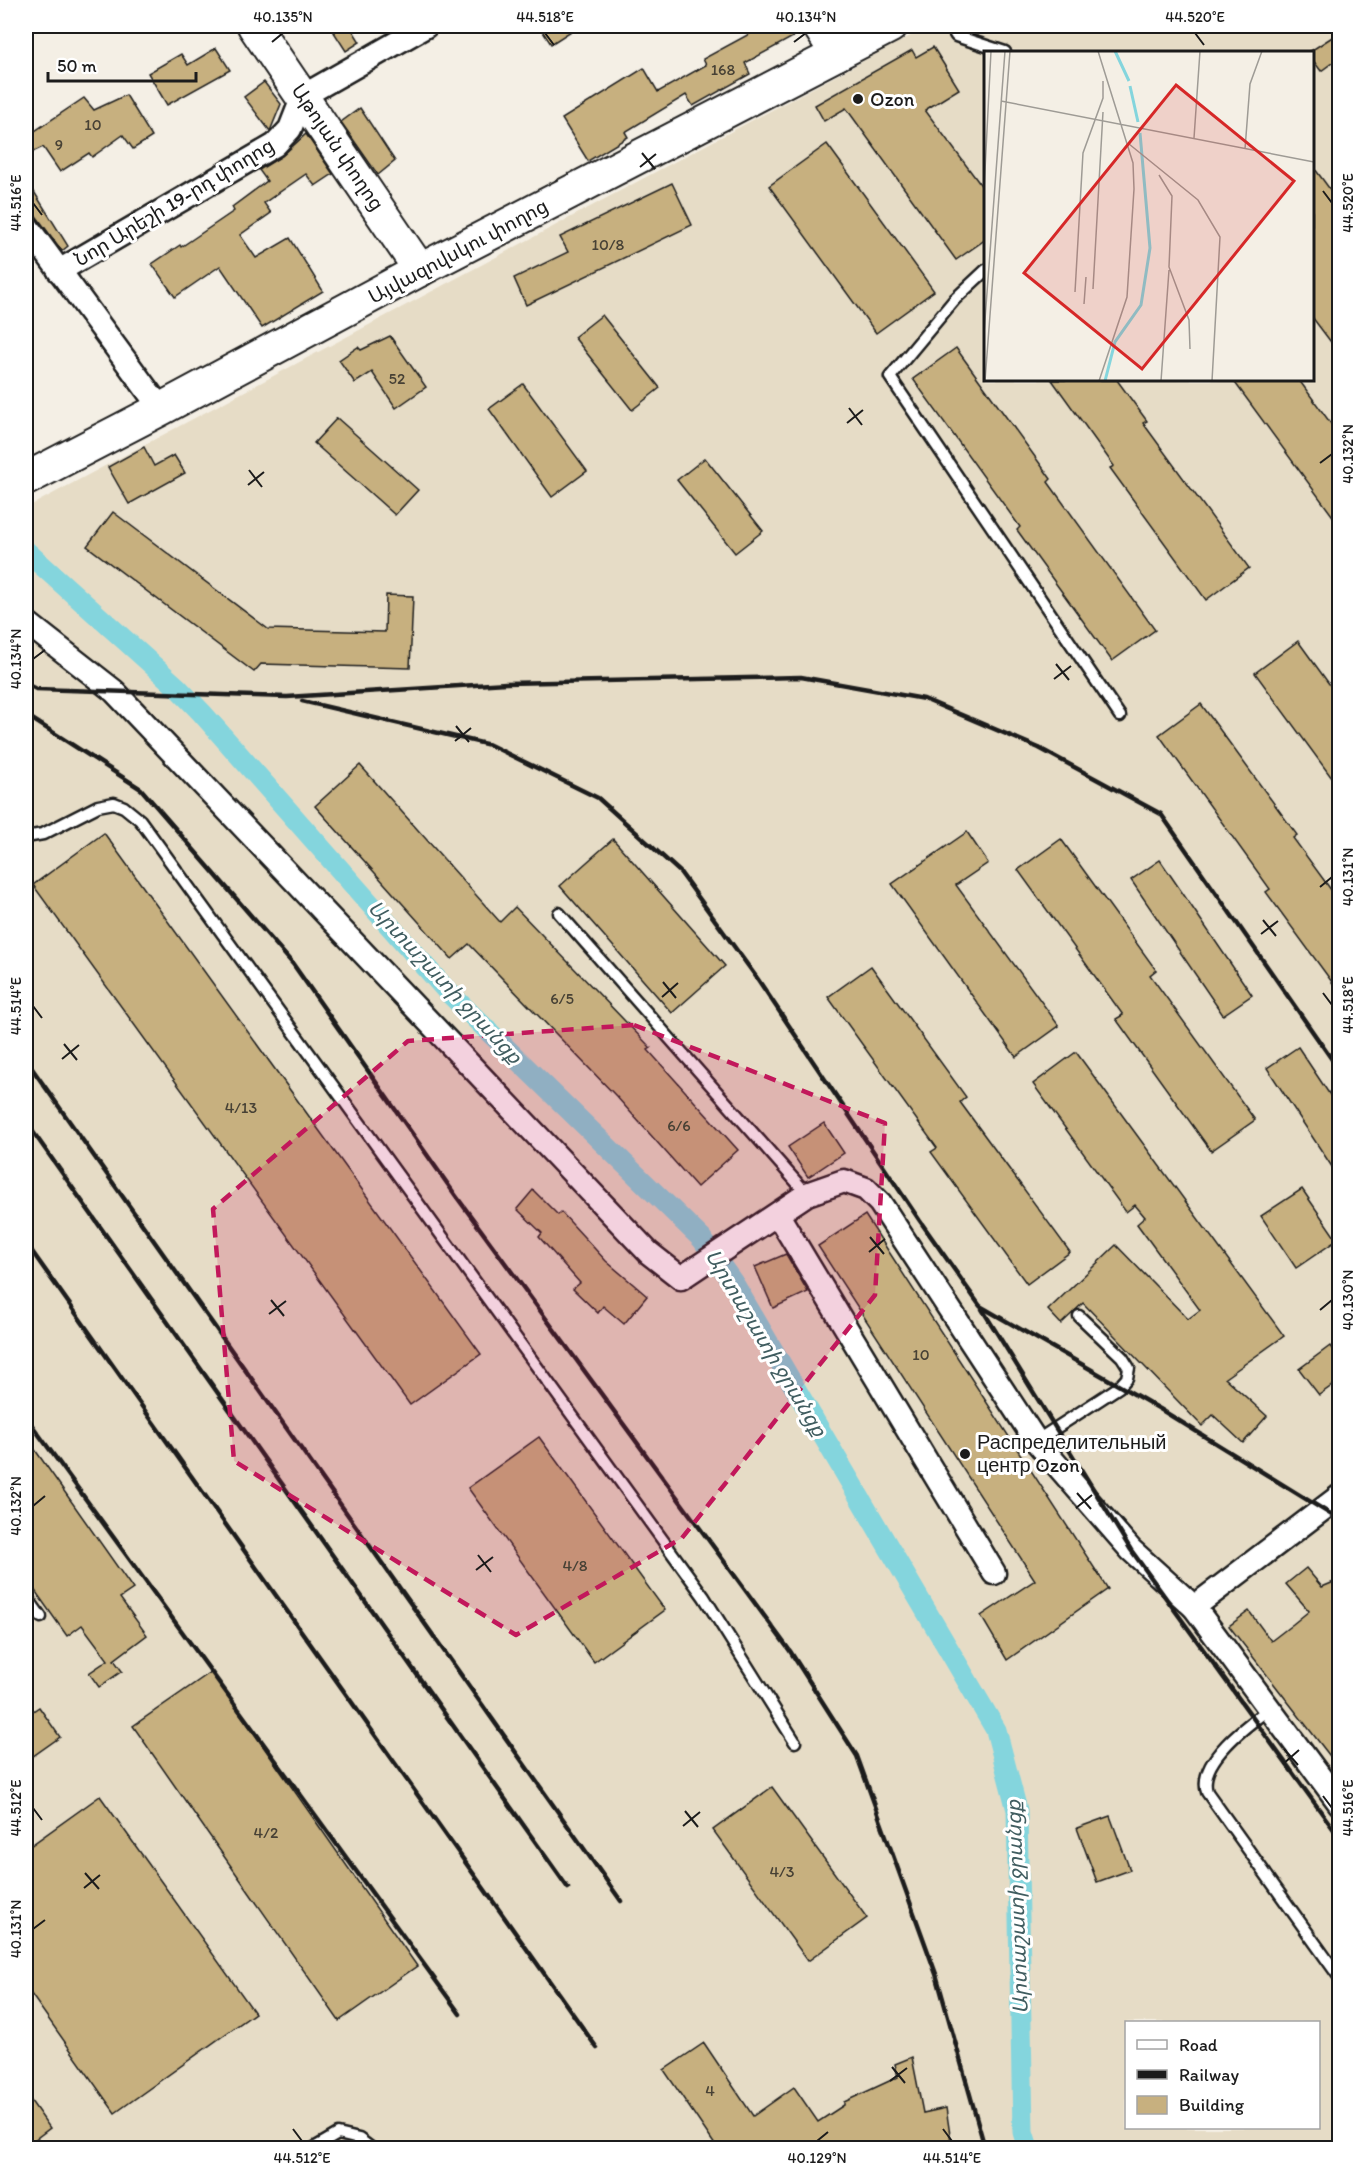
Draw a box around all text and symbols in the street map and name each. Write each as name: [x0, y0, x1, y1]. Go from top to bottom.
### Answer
text: 40.135°N: [253, 8, 313, 26]
text: 44.518°E: [516, 8, 574, 26]
text: 40.134°N: [776, 8, 836, 26]
text: 44.520°E: [1165, 8, 1225, 26]
scale bar: [48, 45, 196, 83]
inset map: [984, 51, 1314, 381]
text: 50 m: [57, 55, 97, 77]
house number: 168: [711, 60, 736, 79]
street label: Աթոյան փողոց: [287, 79, 389, 215]
place label: Ozon: [870, 87, 915, 111]
marker: Ozon: [851, 92, 865, 106]
house number: 10: [84, 115, 102, 134]
street label: Նոր Արեշի 19-րդ փողոց: [70, 133, 278, 271]
house number: 9: [55, 135, 63, 154]
text: 44.520°E: [1339, 173, 1357, 233]
text: 44.516°E: [7, 174, 25, 232]
street label: Այվազովսկու փողոց: [364, 193, 552, 309]
house number: 10/8: [592, 235, 625, 254]
house number: 52: [389, 369, 406, 388]
text: 40.132°N: [1339, 424, 1357, 484]
text: 40.134°N: [7, 629, 25, 689]
text: 40.131°N: [1339, 848, 1357, 906]
water label: Արտաշատի ջրանցք: [362, 895, 529, 1070]
text: 44.518°E: [1339, 976, 1357, 1034]
text: 44.514°E: [7, 977, 25, 1035]
house number: 6/5: [550, 989, 574, 1008]
house number: 4/13: [225, 1098, 258, 1117]
house number: 6/6: [667, 1116, 691, 1135]
water label: Արտաշատի ջրանցք: [700, 1245, 833, 1443]
text: 40.130°N: [1339, 1270, 1357, 1330]
house number: 10: [912, 1345, 930, 1364]
place label: Распределительный центр Ozon: [977, 1430, 1166, 1477]
marker: Распределительный центр Ozon: [958, 1447, 972, 1461]
text: 40.132°N: [7, 1476, 25, 1536]
house number: 4/8: [562, 1556, 588, 1575]
text: 44.512°E: [7, 1779, 25, 1837]
text: 44.516°E: [1339, 1779, 1357, 1837]
water label: Արտաշատի ջրանցք: [1000, 1798, 1034, 2014]
house number: 4/2: [254, 1823, 279, 1842]
house number: 4/3: [769, 1862, 795, 1881]
text: 40.131°N: [7, 1900, 25, 1958]
legend: [1125, 2021, 1320, 2129]
text: Road: [1179, 2034, 1218, 2056]
text: Railway: [1179, 2064, 1240, 2086]
house number: 4: [705, 2081, 715, 2100]
text: Building: [1179, 2094, 1245, 2116]
text: 44.512°E: [273, 2149, 331, 2167]
text: 40.129°N: [787, 2149, 847, 2167]
text: 44.514°E: [923, 2149, 981, 2167]

